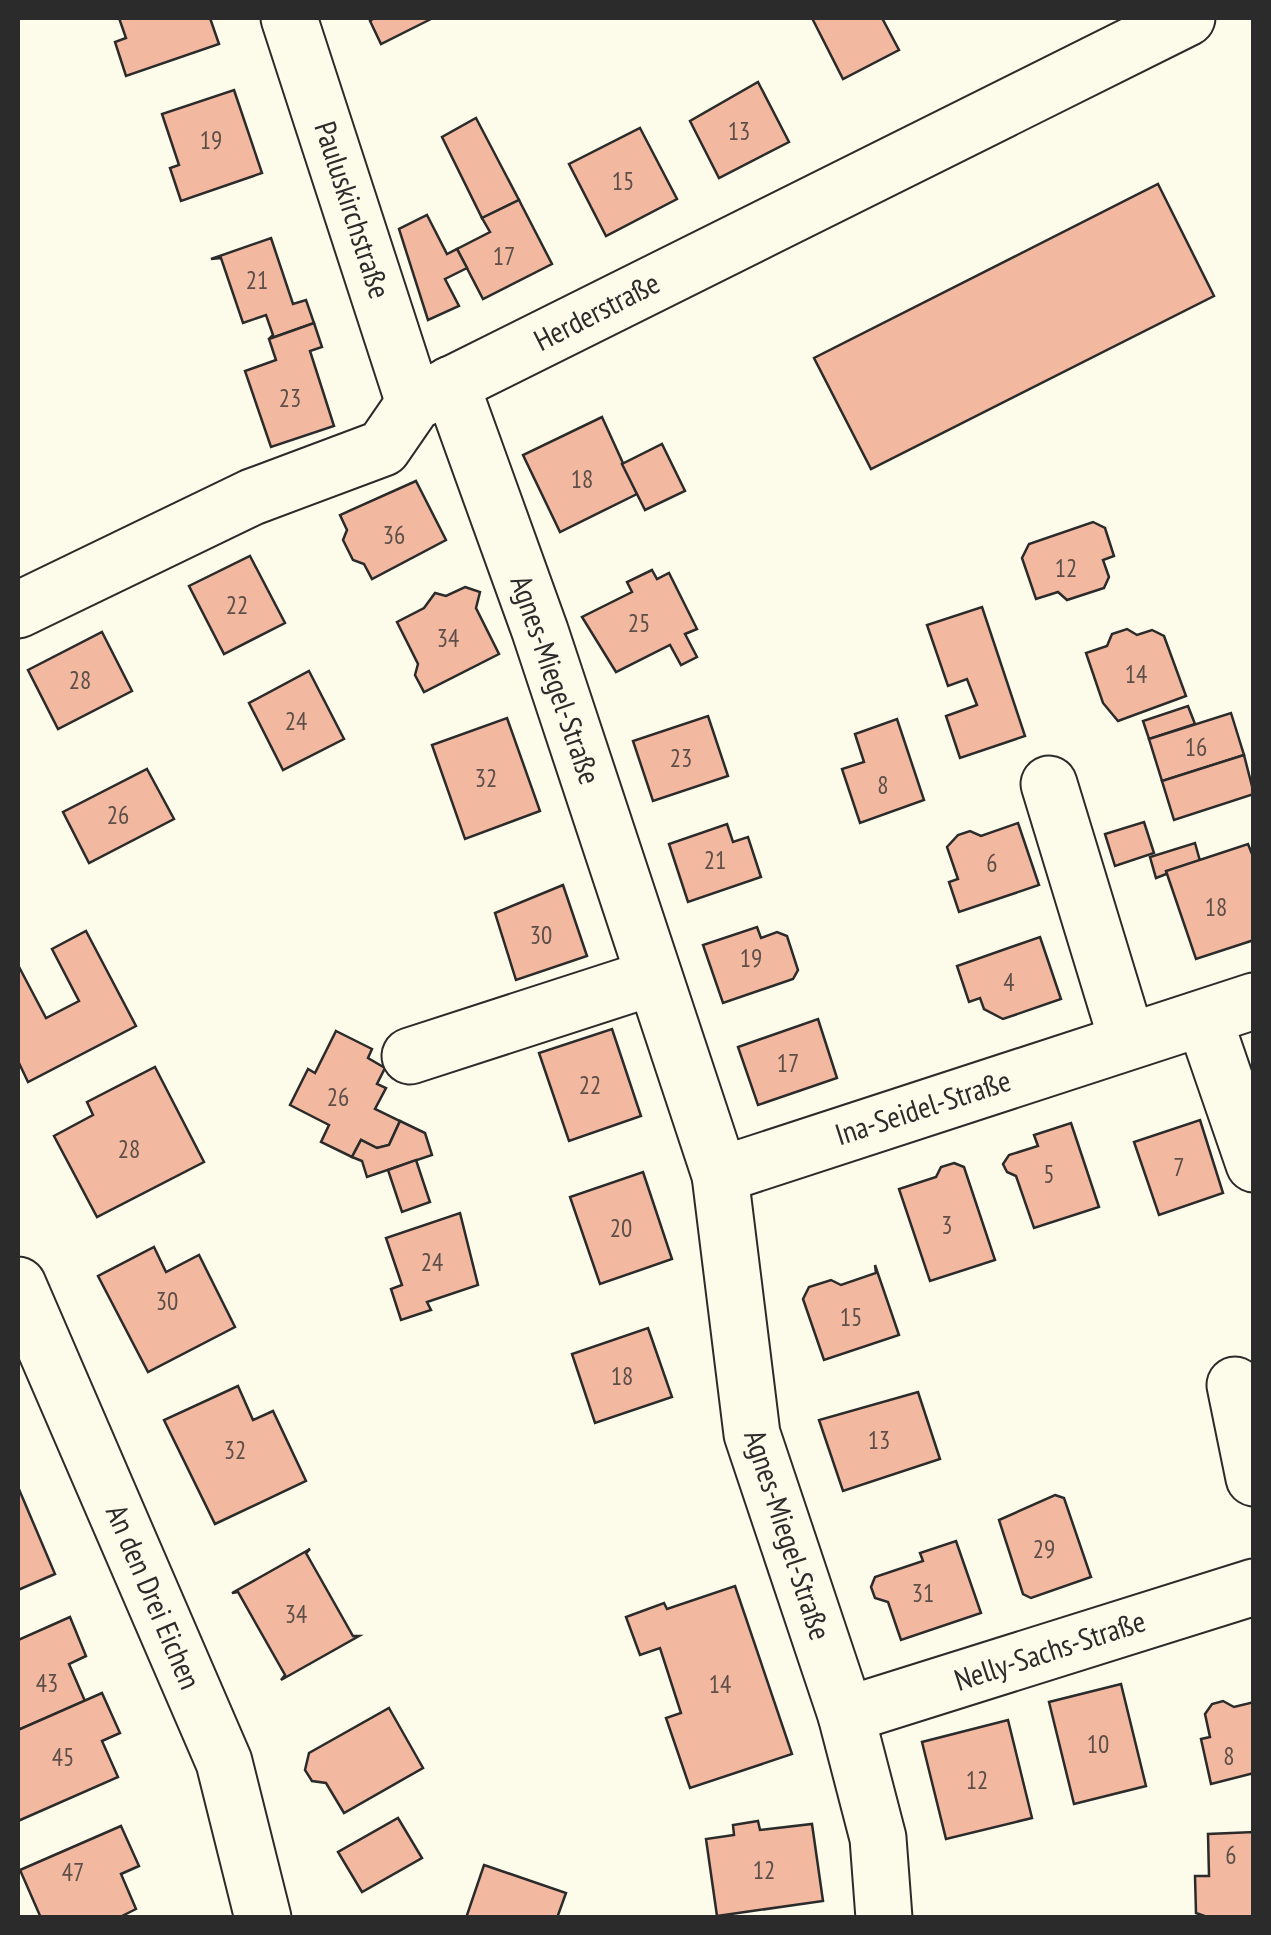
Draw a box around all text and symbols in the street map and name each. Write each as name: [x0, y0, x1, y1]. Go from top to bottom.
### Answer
house number: 13: [728, 115, 750, 147]
street label: Pauluskirchstraße: [306, 116, 400, 303]
house number: 19: [200, 124, 222, 156]
house number: 15: [612, 165, 634, 197]
house number: 17: [493, 240, 515, 272]
street label: Herderstraße: [527, 262, 666, 359]
house number: 21: [246, 264, 268, 296]
house number: 23: [279, 382, 301, 414]
house number: 18: [571, 463, 593, 495]
house number: 36: [383, 519, 405, 551]
house number: 12: [1055, 552, 1077, 584]
street label: Agnes-Miegel-Straße: [502, 570, 610, 789]
house number: 22: [226, 589, 248, 621]
house number: 25: [628, 607, 650, 639]
house number: 34: [437, 622, 459, 654]
house number: 14: [1125, 658, 1147, 690]
house number: 28: [69, 664, 91, 696]
house number: 24: [285, 705, 307, 737]
house number: 16: [1185, 731, 1207, 763]
house number: 23: [670, 742, 692, 774]
house number: 32: [475, 762, 497, 794]
house number: 8: [877, 769, 889, 801]
house number: 26: [107, 799, 129, 831]
house number: 21: [704, 844, 726, 876]
house number: 6: [986, 847, 998, 879]
house number: 18: [1205, 891, 1227, 923]
house number: 30: [530, 919, 552, 951]
house number: 19: [740, 942, 762, 974]
house number: 4: [1003, 966, 1015, 998]
house number: 17: [777, 1047, 799, 1079]
street label: Ina-Seidel-Straße: [830, 1060, 1015, 1153]
house number: 22: [579, 1069, 601, 1101]
house number: 26: [327, 1081, 349, 1113]
house number: 28: [118, 1133, 140, 1165]
house number: 7: [1173, 1151, 1185, 1183]
house number: 5: [1043, 1158, 1055, 1190]
house number: 3: [941, 1209, 953, 1241]
house number: 20: [610, 1212, 632, 1244]
house number: 24: [421, 1246, 443, 1278]
house number: 30: [156, 1285, 178, 1317]
house number: 15: [840, 1301, 862, 1333]
house number: 18: [611, 1360, 633, 1392]
house number: 13: [868, 1424, 890, 1456]
street label: Agnes-Miegel-Straße: [736, 1425, 841, 1644]
house number: 32: [224, 1434, 246, 1466]
street label: An den Drei Eichen: [98, 1498, 211, 1695]
house number: 29: [1033, 1533, 1055, 1565]
house number: 31: [912, 1577, 934, 1609]
house number: 34: [285, 1598, 307, 1630]
street label: Nelly-Sachs-Straße: [949, 1600, 1150, 1699]
house number: 43: [36, 1667, 58, 1699]
house number: 14: [709, 1668, 731, 1700]
house number: 10: [1087, 1728, 1109, 1760]
house number: 8: [1223, 1740, 1235, 1772]
house number: 45: [52, 1741, 74, 1773]
house number: 12: [966, 1764, 988, 1796]
house number: 6: [1225, 1839, 1237, 1871]
house number: 12: [753, 1854, 775, 1886]
house number: 47: [62, 1856, 84, 1888]

